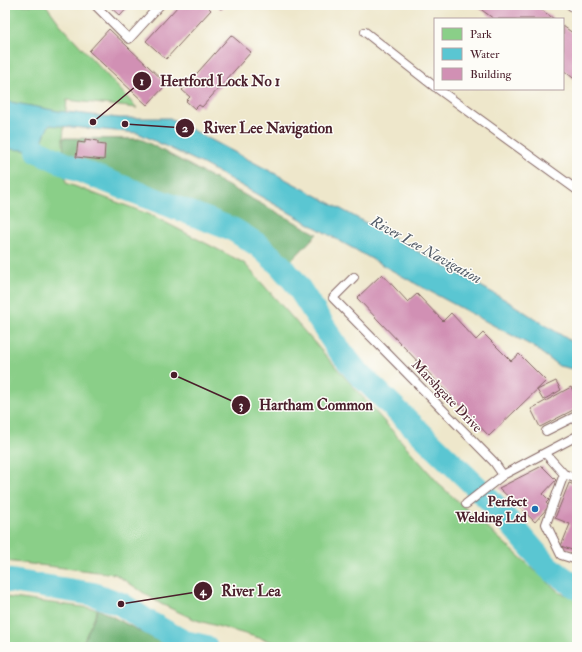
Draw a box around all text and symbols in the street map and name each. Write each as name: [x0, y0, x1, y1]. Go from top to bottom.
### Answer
legend: [434, 18, 564, 90]
text: Park: [470, 27, 492, 42]
text: Water: [469, 47, 500, 62]
text: Building: [470, 67, 513, 82]
callout: Hertford Lock No 1: [132, 68, 288, 95]
text: Hertford Lock No 1: [160, 72, 280, 91]
text: 1: [140, 74, 144, 89]
callout: River Lee Navigation: [175, 114, 341, 141]
text: River Lee Navigation: [203, 119, 333, 139]
text: 2: [182, 121, 188, 136]
water label: River Lee Navigation: [366, 211, 485, 288]
street label: Marshgate Drive: [408, 356, 486, 436]
callout: Hartham Common: [231, 391, 381, 418]
text: Hartham Common: [259, 396, 373, 415]
text: 3: [239, 398, 244, 413]
place label: Perfect Welding Ltd: [454, 493, 527, 527]
marker: Perfect Welding Ltd: [530, 504, 540, 514]
callout: River Lea: [193, 577, 289, 604]
text: River Lea: [221, 582, 281, 601]
text: 4: [199, 584, 208, 599]

